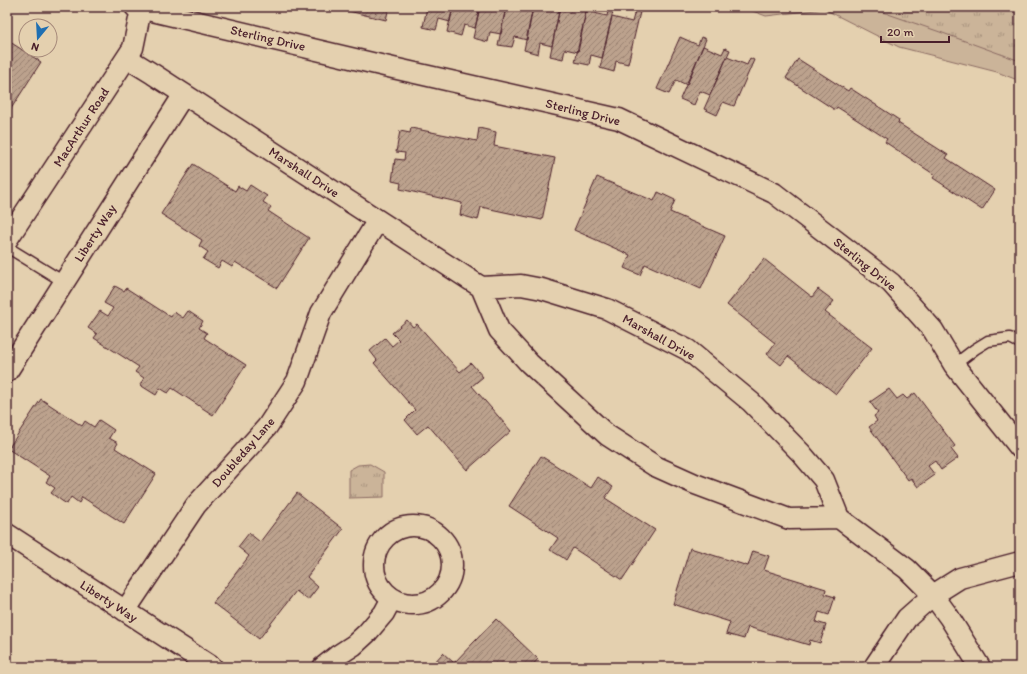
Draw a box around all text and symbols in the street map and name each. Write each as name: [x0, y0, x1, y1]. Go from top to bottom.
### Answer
north arrow: [18, 18, 58, 58]
scale bar: [881, 18, 949, 44]
street label: Sterling Drive: [229, 22, 307, 54]
text: 20 m: [887, 25, 914, 39]
text: N: [30, 40, 41, 54]
street label: MacArthur Road: [50, 85, 112, 169]
street label: Sterling Drive: [544, 95, 622, 129]
street label: Marshall Drive: [266, 144, 342, 200]
street label: Liberty Way: [71, 201, 119, 265]
street label: Sterling Drive: [831, 234, 899, 294]
street label: Marshall Drive: [620, 311, 698, 363]
street label: Doubleday Lane: [208, 414, 278, 490]
street label: Liberty Way: [77, 577, 141, 625]

